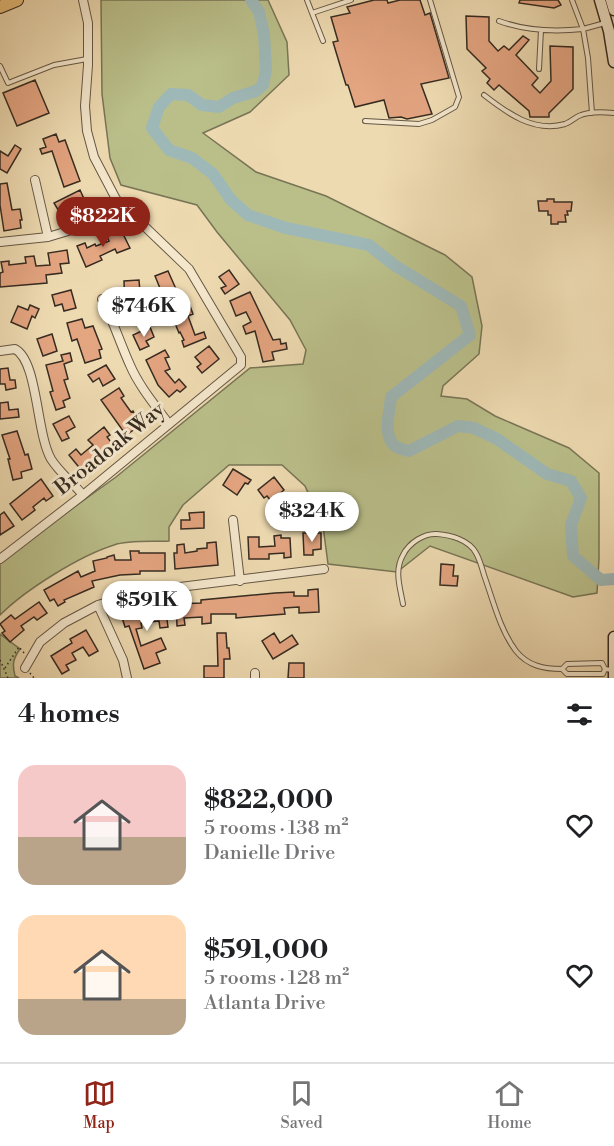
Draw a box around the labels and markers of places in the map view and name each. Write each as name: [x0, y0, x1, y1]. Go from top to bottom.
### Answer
pin: $822K: [61, 197, 145, 248]
pin: $746K: [102, 287, 186, 338]
pin: $324K: [270, 492, 354, 543]
pin: $591K: [105, 581, 189, 632]

